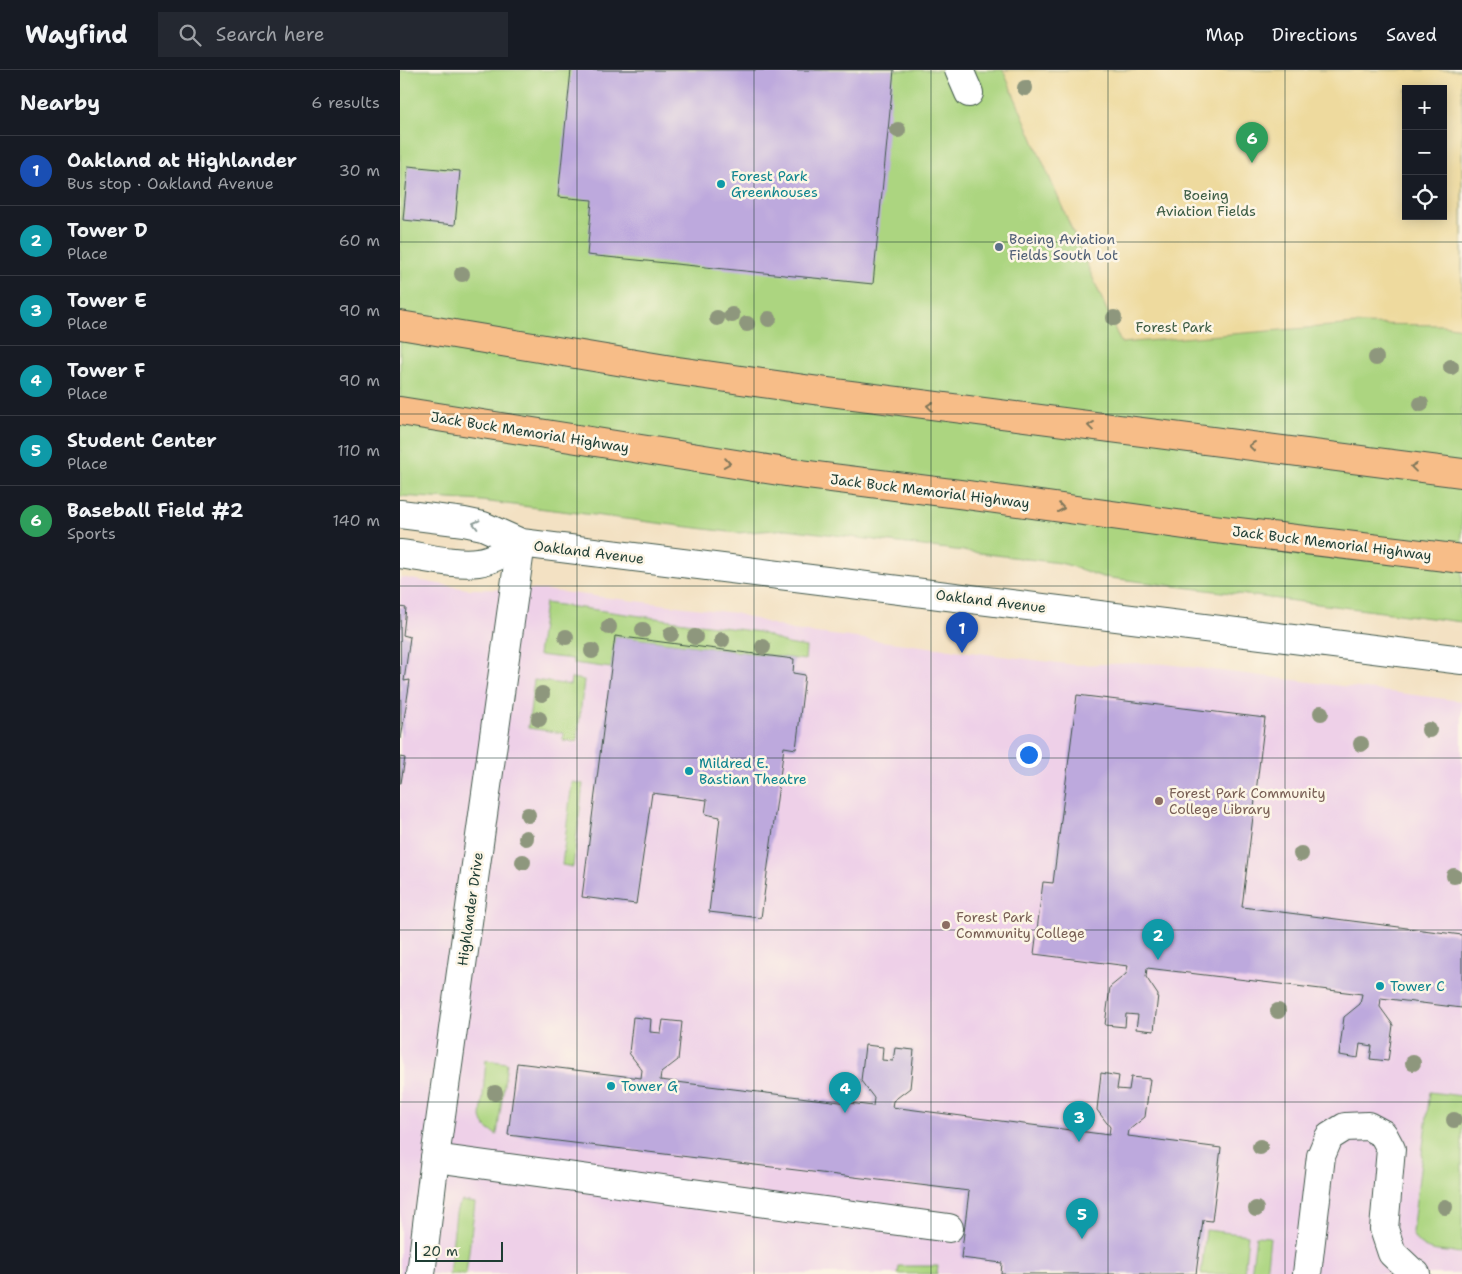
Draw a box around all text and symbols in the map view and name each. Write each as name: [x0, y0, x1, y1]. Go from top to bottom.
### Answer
search box: [158, 12, 508, 57]
text: Wayfind: [25, 19, 128, 51]
icon: search: [176, 21, 204, 49]
text: Search here: [216, 22, 324, 47]
text: Map: [1206, 23, 1244, 47]
text: Directions: [1272, 23, 1358, 47]
text: Saved: [1386, 23, 1437, 47]
map controls: [1402, 85, 1447, 220]
button: +: [1402, 85, 1447, 130]
text: Nearby: [20, 89, 100, 117]
text: 6 results: [311, 92, 380, 113]
pin: 6: [1236, 122, 1268, 163]
button: −: [1402, 130, 1447, 175]
text: Oakland at Highlander: [67, 148, 297, 173]
text: 1: [32, 160, 40, 181]
text: 30 m: [339, 160, 380, 181]
place label: Forest Park Greenhouses: [731, 167, 818, 201]
text: Bus stop · Oakland Avenue: [67, 173, 274, 194]
button: locate: [1402, 175, 1447, 220]
marker: Forest Park Greenhouses: [715, 178, 727, 190]
park label: Boeing Aviation Fields: [1156, 186, 1256, 220]
text: Tower D: [67, 218, 148, 243]
text: 2: [30, 230, 42, 251]
text: 60 m: [339, 230, 380, 251]
place label: Boeing Aviation Fields South Lot: [1009, 230, 1118, 264]
marker: Boeing Aviation Fields South Lot: [993, 241, 1005, 253]
text: Place: [67, 243, 108, 264]
text: Tower E: [67, 288, 147, 313]
text: 3: [30, 300, 42, 321]
text: 90 m: [339, 300, 380, 321]
text: Place: [67, 313, 108, 334]
park label: Forest Park: [1136, 318, 1212, 336]
text: Tower F: [67, 358, 145, 383]
text: 4: [30, 370, 42, 391]
text: 90 m: [339, 370, 380, 391]
text: Place: [67, 383, 108, 404]
one-way arrow: [926, 401, 934, 412]
street label: Jack Buck Memorial Highway: [430, 407, 630, 457]
one-way arrow: [1087, 421, 1095, 432]
text: Student Center: [67, 428, 217, 453]
text: 5: [31, 440, 41, 461]
text: 110 m: [337, 440, 380, 461]
one-way arrow: [1248, 442, 1257, 452]
text: Place: [67, 453, 108, 474]
one-way arrow: [723, 458, 731, 468]
one-way arrow: [1409, 462, 1417, 473]
street label: Jack Buck Memorial Highway: [829, 470, 1031, 512]
text: Baseball Field #2: [67, 498, 243, 523]
one-way arrow: [1057, 503, 1066, 513]
text: 6: [30, 510, 42, 531]
text: 140 m: [333, 510, 380, 531]
one-way arrow: [471, 519, 480, 530]
street label: Jack Buck Memorial Highway: [1231, 522, 1433, 564]
text: Sports: [67, 523, 116, 544]
street label: Oakland Avenue: [533, 536, 645, 568]
street label: Oakland Avenue: [935, 585, 1047, 617]
pin: 1: [946, 612, 978, 653]
your location: [1016, 742, 1042, 768]
place label: Mildred E. Bastian Theatre: [699, 754, 807, 788]
marker: Mildred E. Bastian Theatre: [683, 765, 695, 777]
place label: Forest Park Community College Library: [1169, 784, 1325, 818]
marker: Forest Park Community College Library: [1153, 795, 1165, 807]
street label: Highlander Drive: [453, 851, 487, 967]
place label: Forest Park Community College: [956, 908, 1085, 942]
marker: Forest Park Community College: [940, 919, 952, 931]
pin: 2: [1142, 919, 1174, 960]
place label: Tower C: [1390, 977, 1445, 995]
marker: Tower C: [1374, 980, 1386, 992]
pin: 4: [829, 1072, 861, 1113]
place label: Tower G: [621, 1077, 678, 1095]
marker: Tower G: [605, 1080, 617, 1092]
pin: 3: [1063, 1101, 1095, 1142]
pin: 5: [1066, 1198, 1098, 1239]
scale bar: [415, 1239, 502, 1262]
text: 20 m: [422, 1242, 458, 1260]

